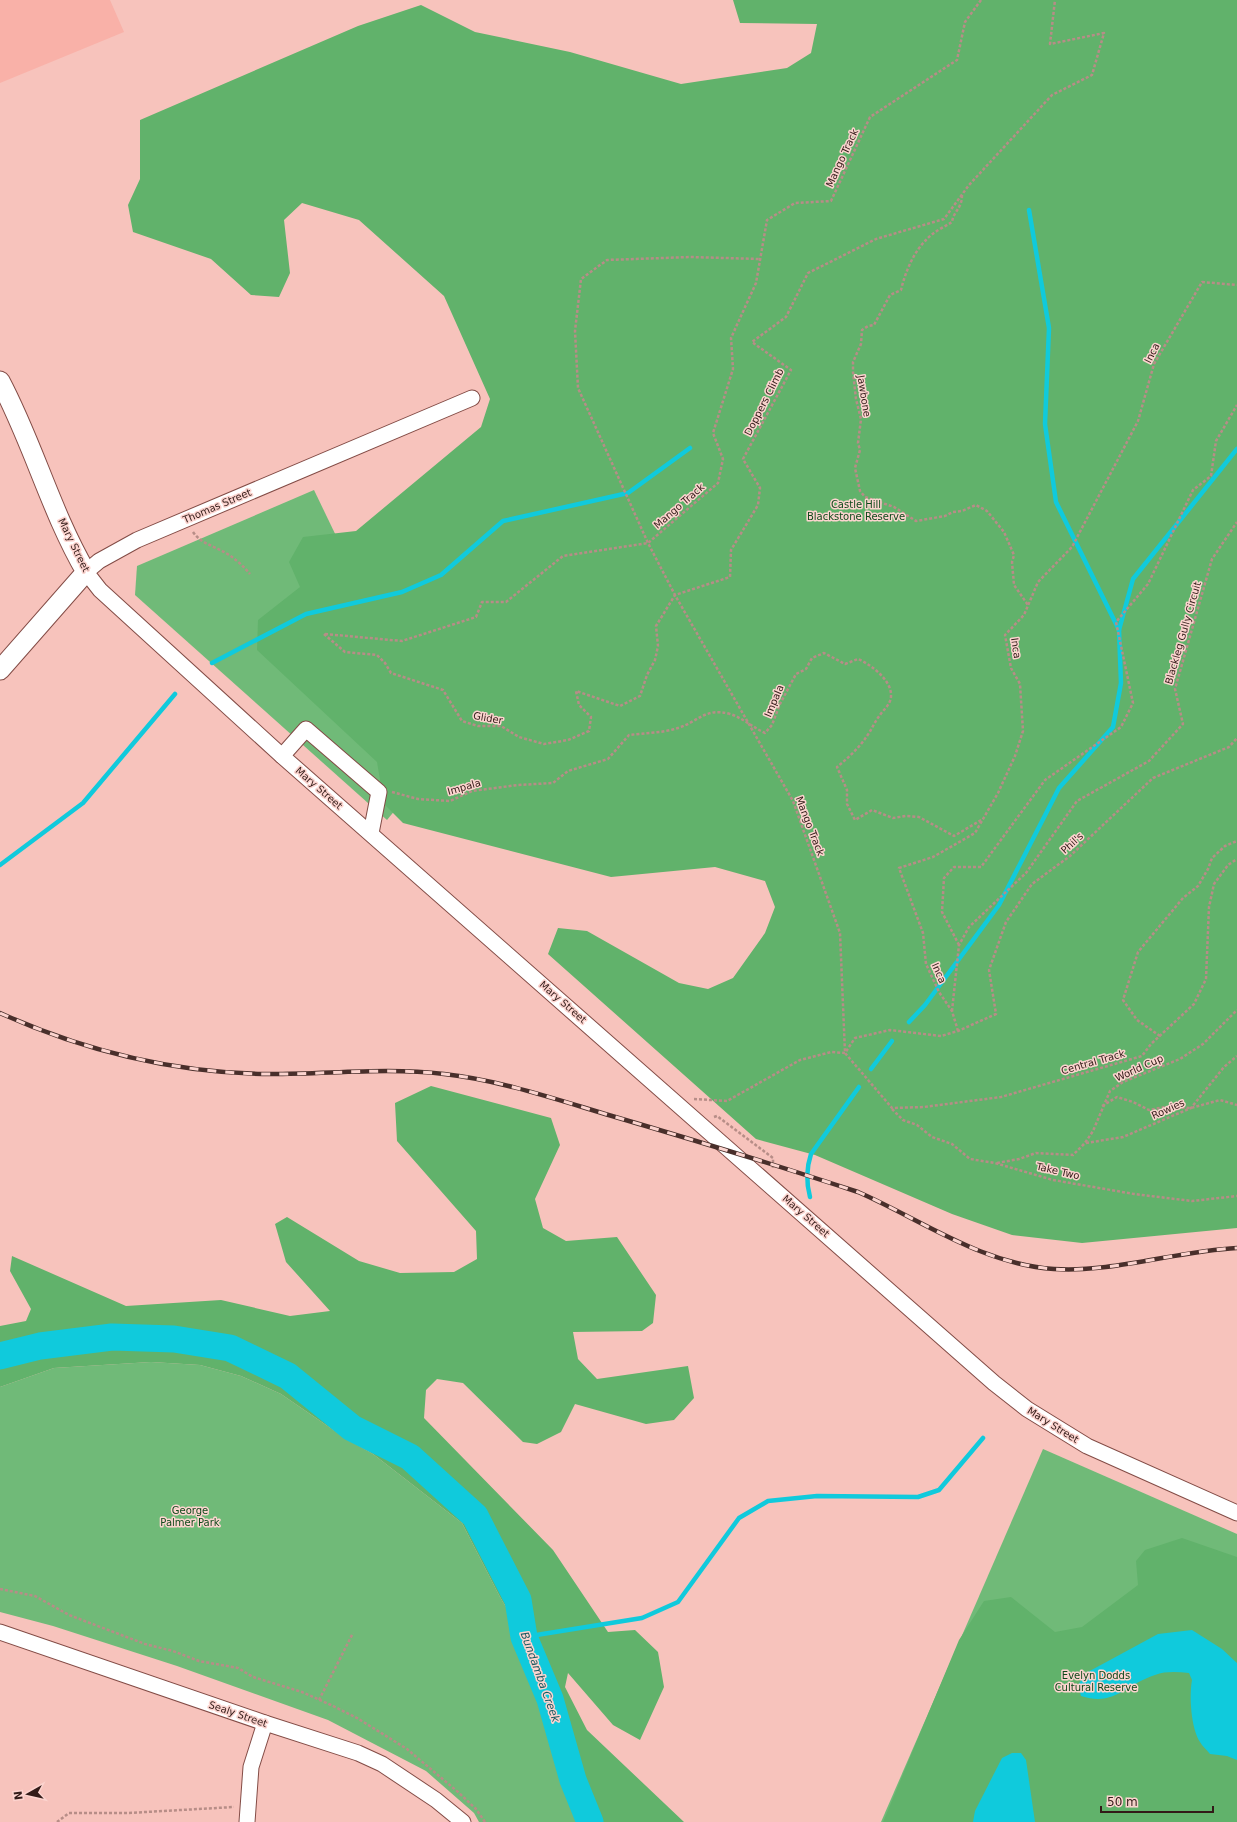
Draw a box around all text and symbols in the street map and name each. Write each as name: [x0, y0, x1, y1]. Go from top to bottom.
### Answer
street label: Mango Track: [824, 127, 860, 189]
street label: Inca: [1142, 341, 1162, 365]
street label: Doppers Climb: [742, 367, 786, 437]
street label: Jawbone: [855, 373, 873, 418]
street label: Mango Track: [652, 481, 707, 531]
street label: Thomas Street: [180, 487, 253, 526]
park label: Castle Hill Blackstone Reserve: [807, 499, 905, 522]
street label: Mary Street: [56, 516, 92, 574]
street label: Blackleg Gully Circuit: [1163, 580, 1203, 686]
street label: Inca: [1009, 637, 1023, 659]
street label: Impala: [762, 683, 786, 719]
street label: Glider: [472, 710, 505, 726]
street label: Mary Street: [293, 765, 345, 811]
street label: Impala: [446, 777, 482, 797]
street label: Mango Track: [794, 795, 826, 858]
street label: Phil's: [1059, 830, 1085, 856]
street label: Inca: [930, 961, 948, 985]
street label: Mary Street: [537, 979, 589, 1025]
street label: Central Track: [1060, 1048, 1126, 1076]
street label: World Cup: [1113, 1052, 1165, 1084]
street label: Rowies: [1150, 1097, 1186, 1121]
street label: Take Two: [1034, 1160, 1081, 1181]
street label: Mary Street: [780, 1193, 832, 1239]
street label: Mary Street: [1025, 1405, 1081, 1445]
park label: George Palmer Park: [160, 1505, 220, 1528]
water label: Bundamba Creek: [518, 1630, 563, 1725]
park label: Evelyn Dodds Cultural Reserve: [1055, 1670, 1137, 1693]
street label: Sealy Street: [207, 1699, 269, 1729]
north arrow: [8, 1774, 48, 1814]
scale bar: [1101, 1788, 1213, 1814]
text: N: [12, 1790, 26, 1801]
text: 50 m: [1107, 1795, 1138, 1809]

